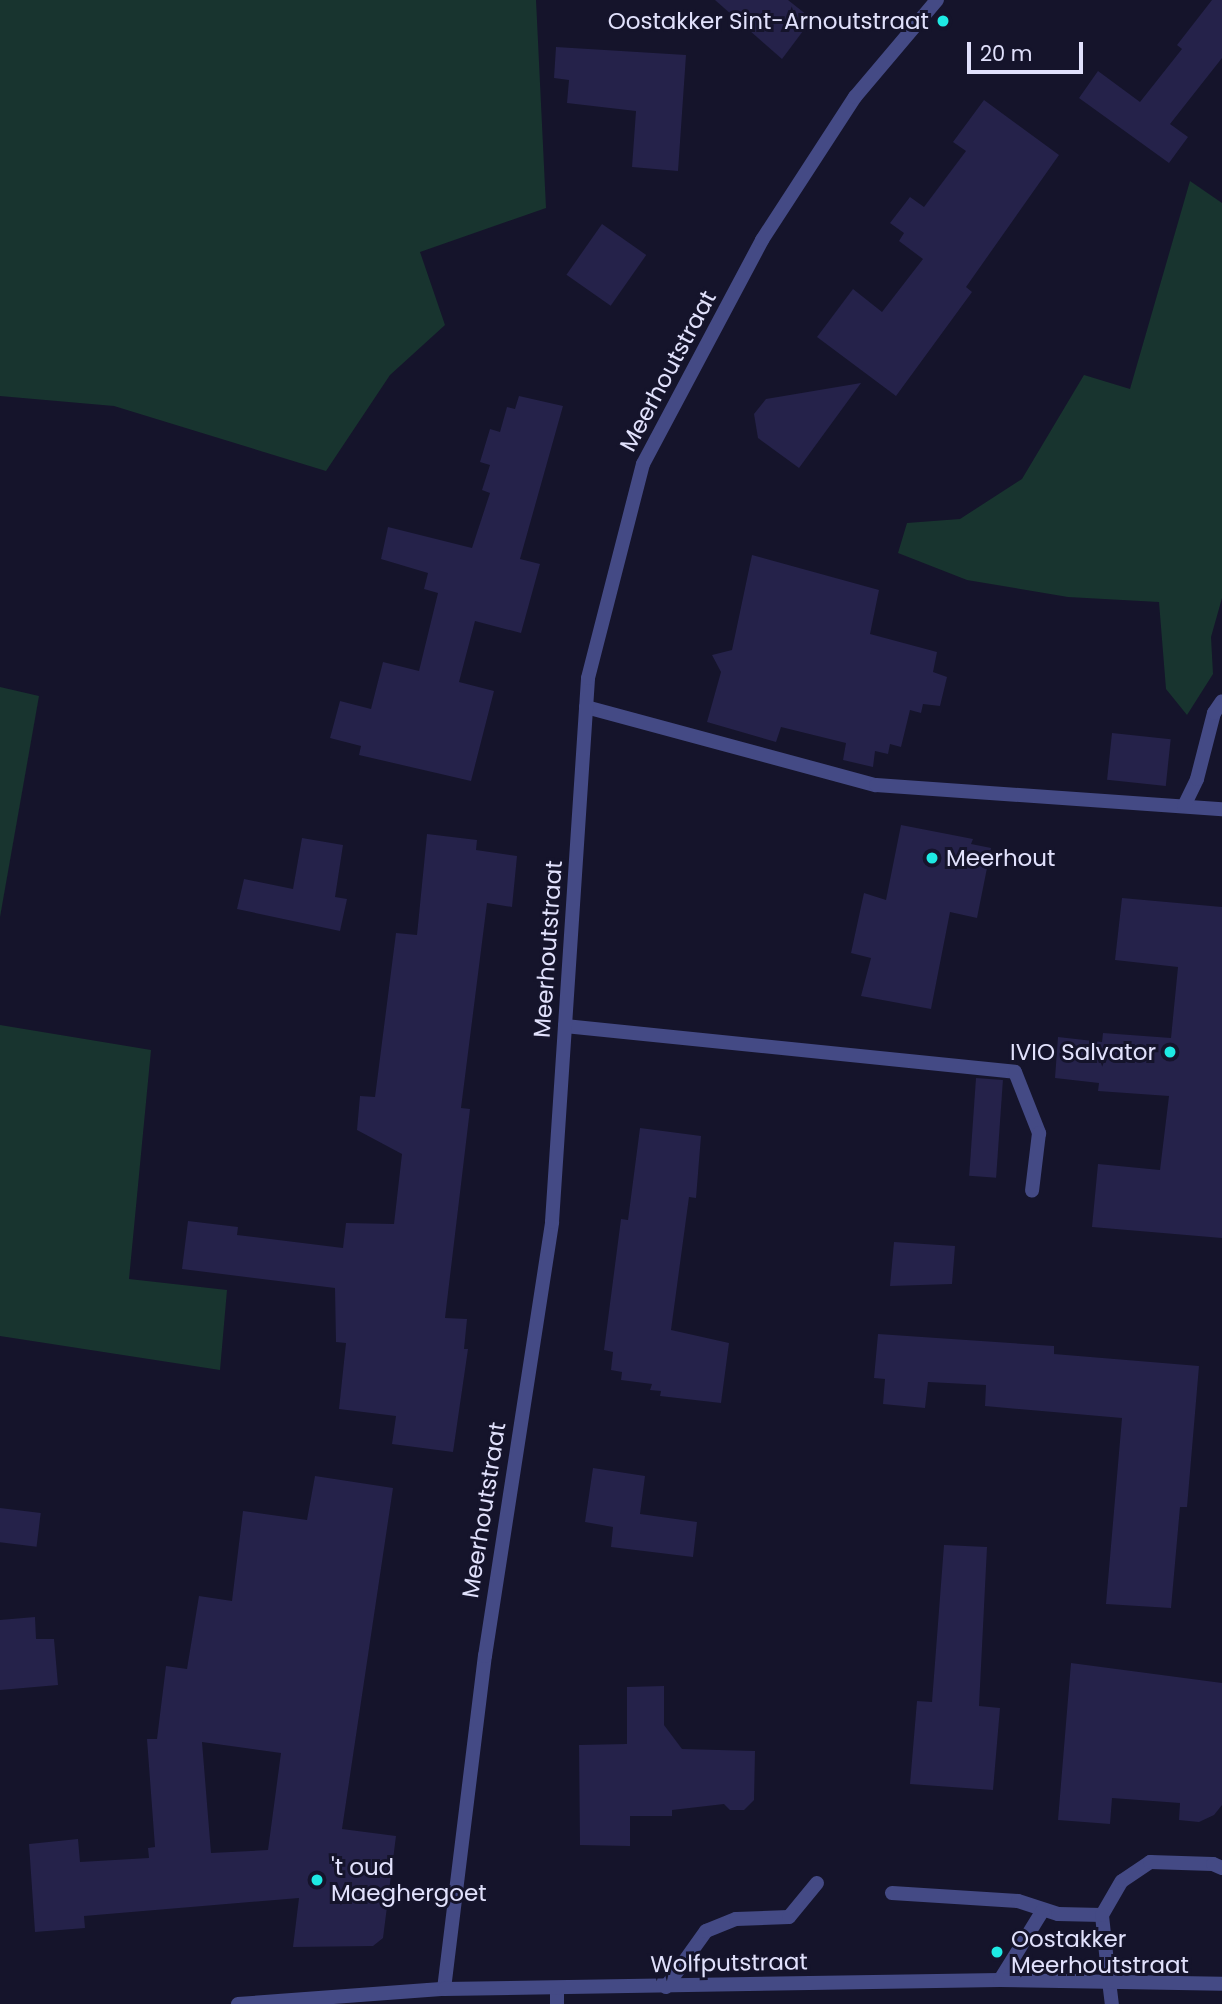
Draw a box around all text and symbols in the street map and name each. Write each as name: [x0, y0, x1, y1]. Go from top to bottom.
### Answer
place label: Oostakker Sint-Arnoutstraat: [608, 7, 929, 35]
marker: Oostakker Sint-Arnoutstraat: [935, 13, 951, 29]
scale bar: [970, 28, 1086, 72]
text: 20 m: [980, 39, 1033, 68]
street label: Meerhoutstraat: [614, 286, 722, 456]
place label: Meerhout: [946, 844, 1055, 872]
marker: Meerhout: [924, 850, 940, 866]
street label: Meerhoutstraat: [528, 859, 568, 1039]
place label: IVIO Salvator: [1010, 1038, 1156, 1066]
marker: IVIO Salvator: [1162, 1044, 1178, 1060]
street label: Meerhoutstraat: [456, 1420, 512, 1600]
place label: 't oud Maeghergoet: [331, 1853, 487, 1907]
marker: 't oud Maeghergoet: [309, 1872, 325, 1888]
place label: Oostakker Meerhoutstraat: [1011, 1925, 1189, 1979]
marker: Oostakker Meerhoutstraat: [989, 1944, 1005, 1960]
street label: Wolfputstraat: [650, 1948, 808, 1978]

